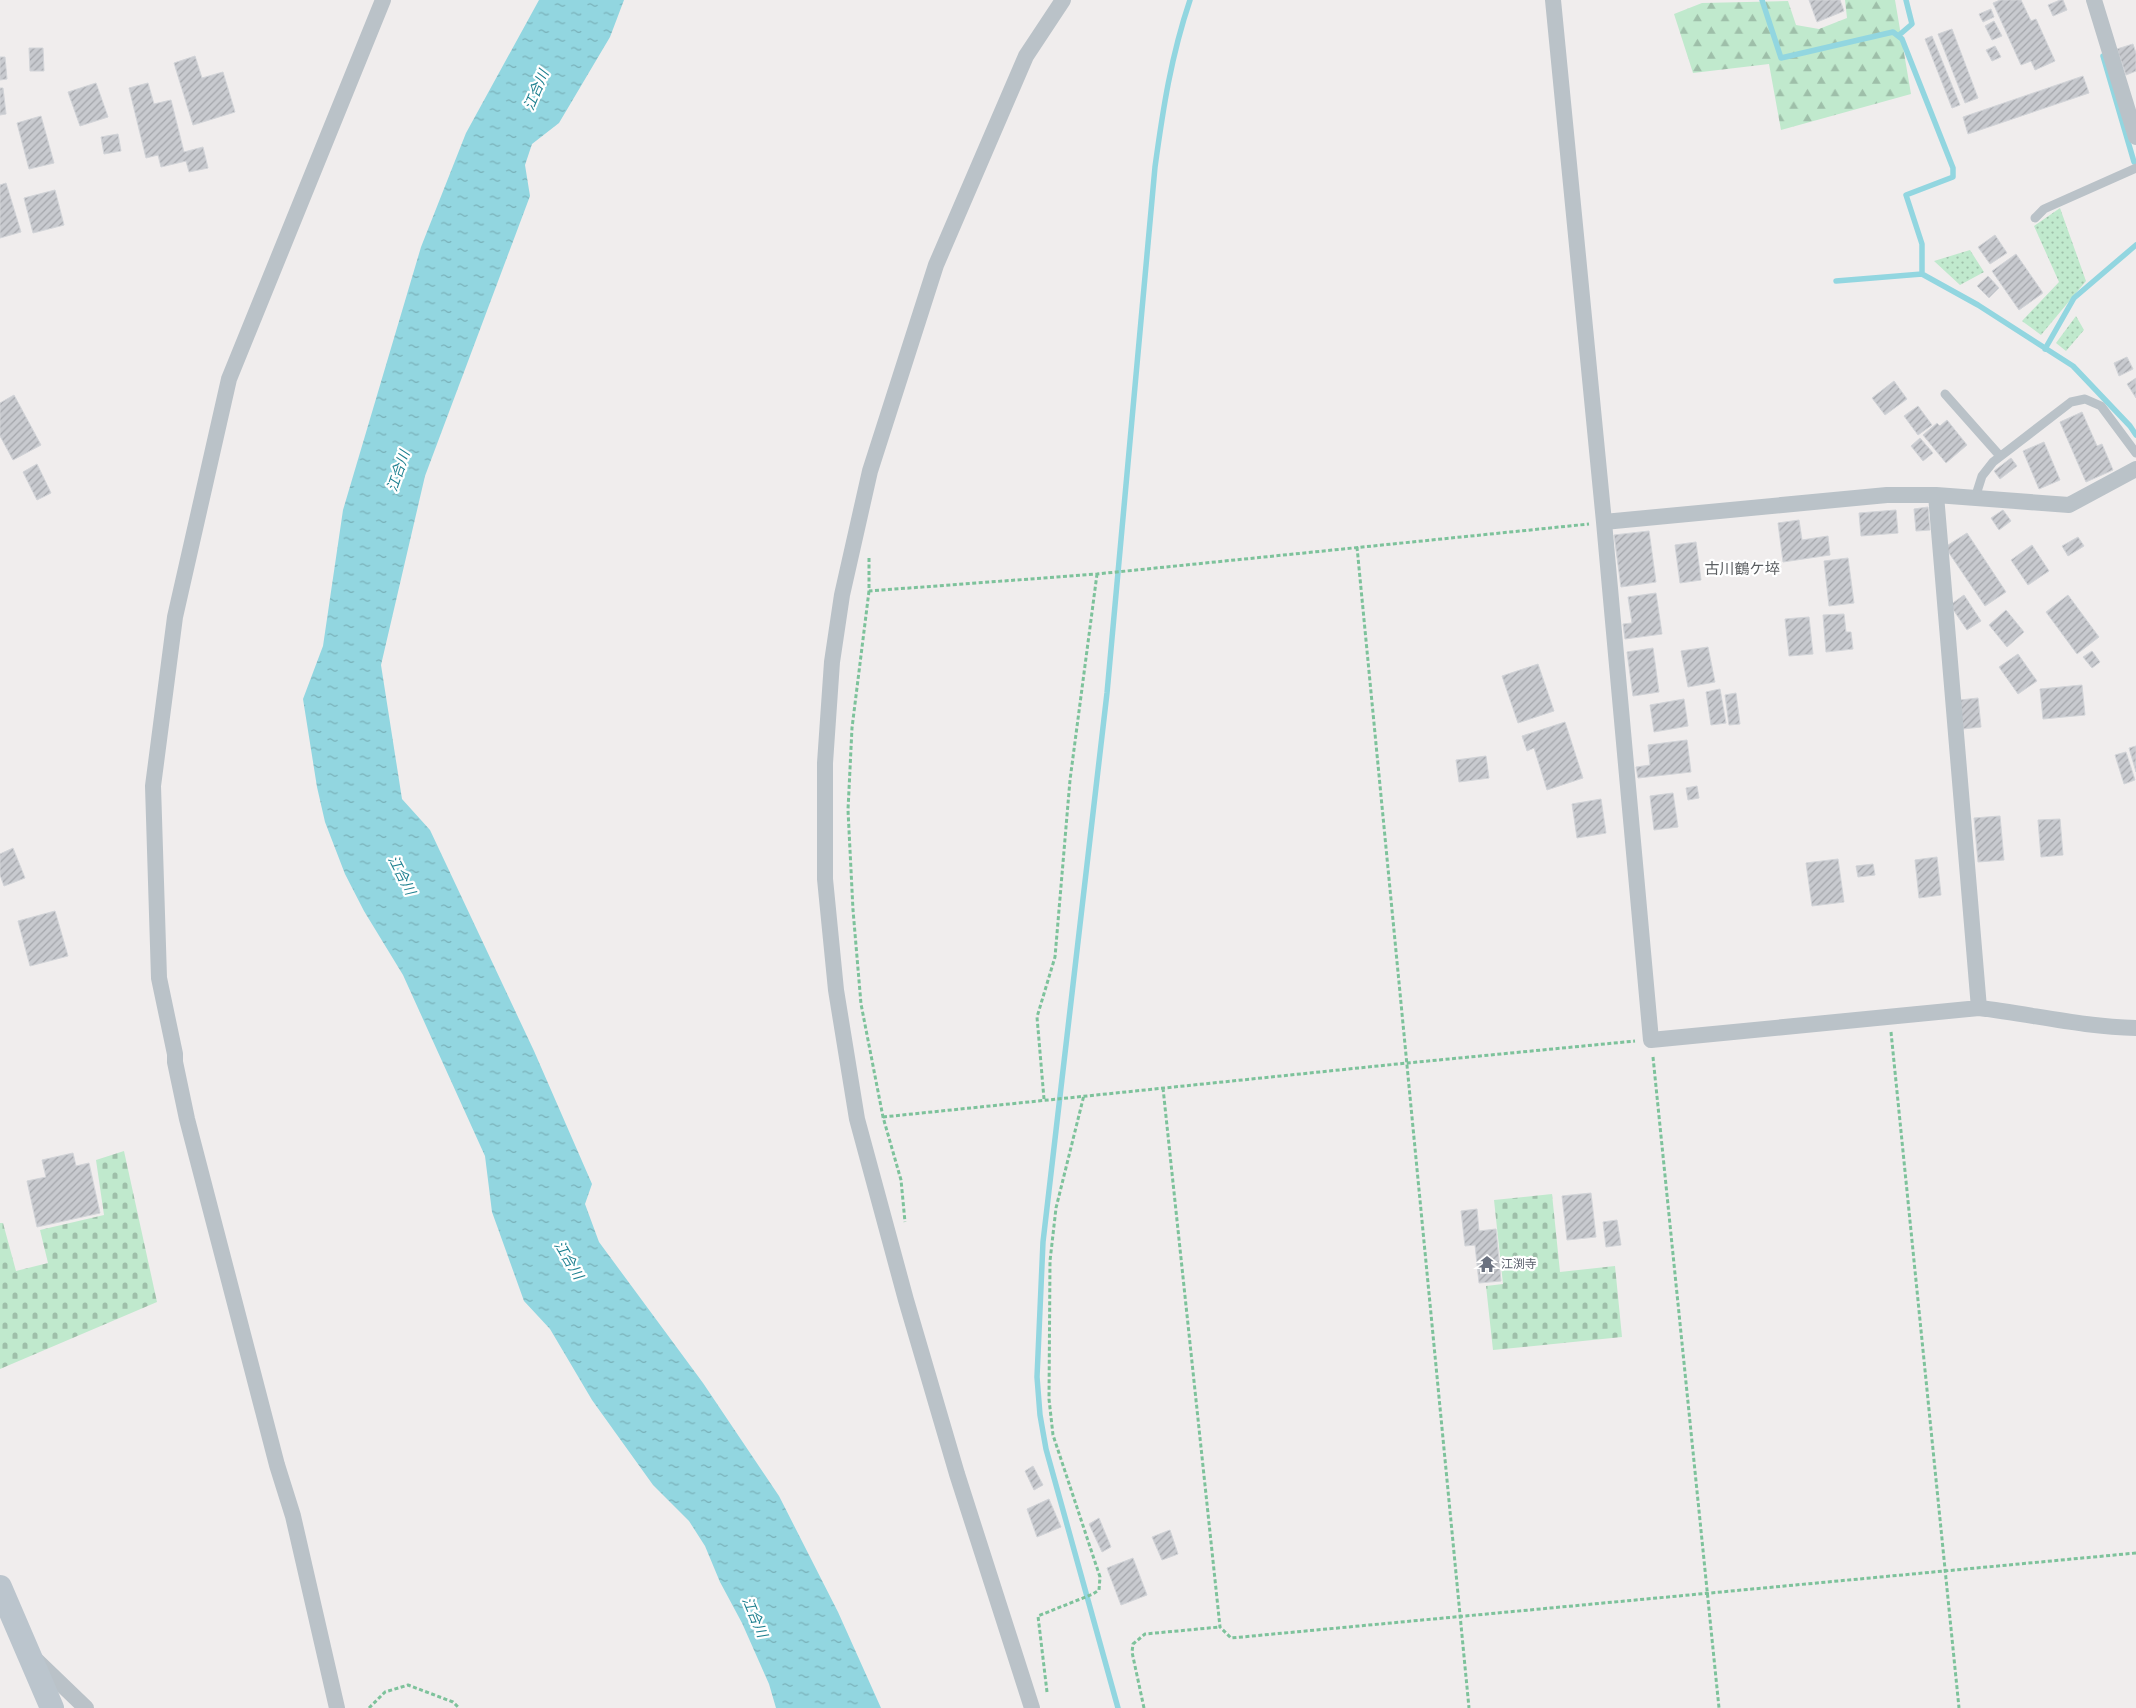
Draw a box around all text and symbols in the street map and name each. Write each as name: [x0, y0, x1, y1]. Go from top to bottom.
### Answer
water label: 江合川: [520, 66, 552, 112]
water label: 江合川: [384, 447, 413, 493]
district label: 古川鶴ケ埣: [1704, 560, 1780, 577]
water label: 江合川: [385, 853, 420, 899]
water label: 江合川: [551, 1238, 588, 1284]
temple icon: 江渕寺: [1477, 1254, 1497, 1274]
place label: 江渕寺: [1501, 1257, 1537, 1271]
water label: 江合川: [739, 1595, 771, 1641]

